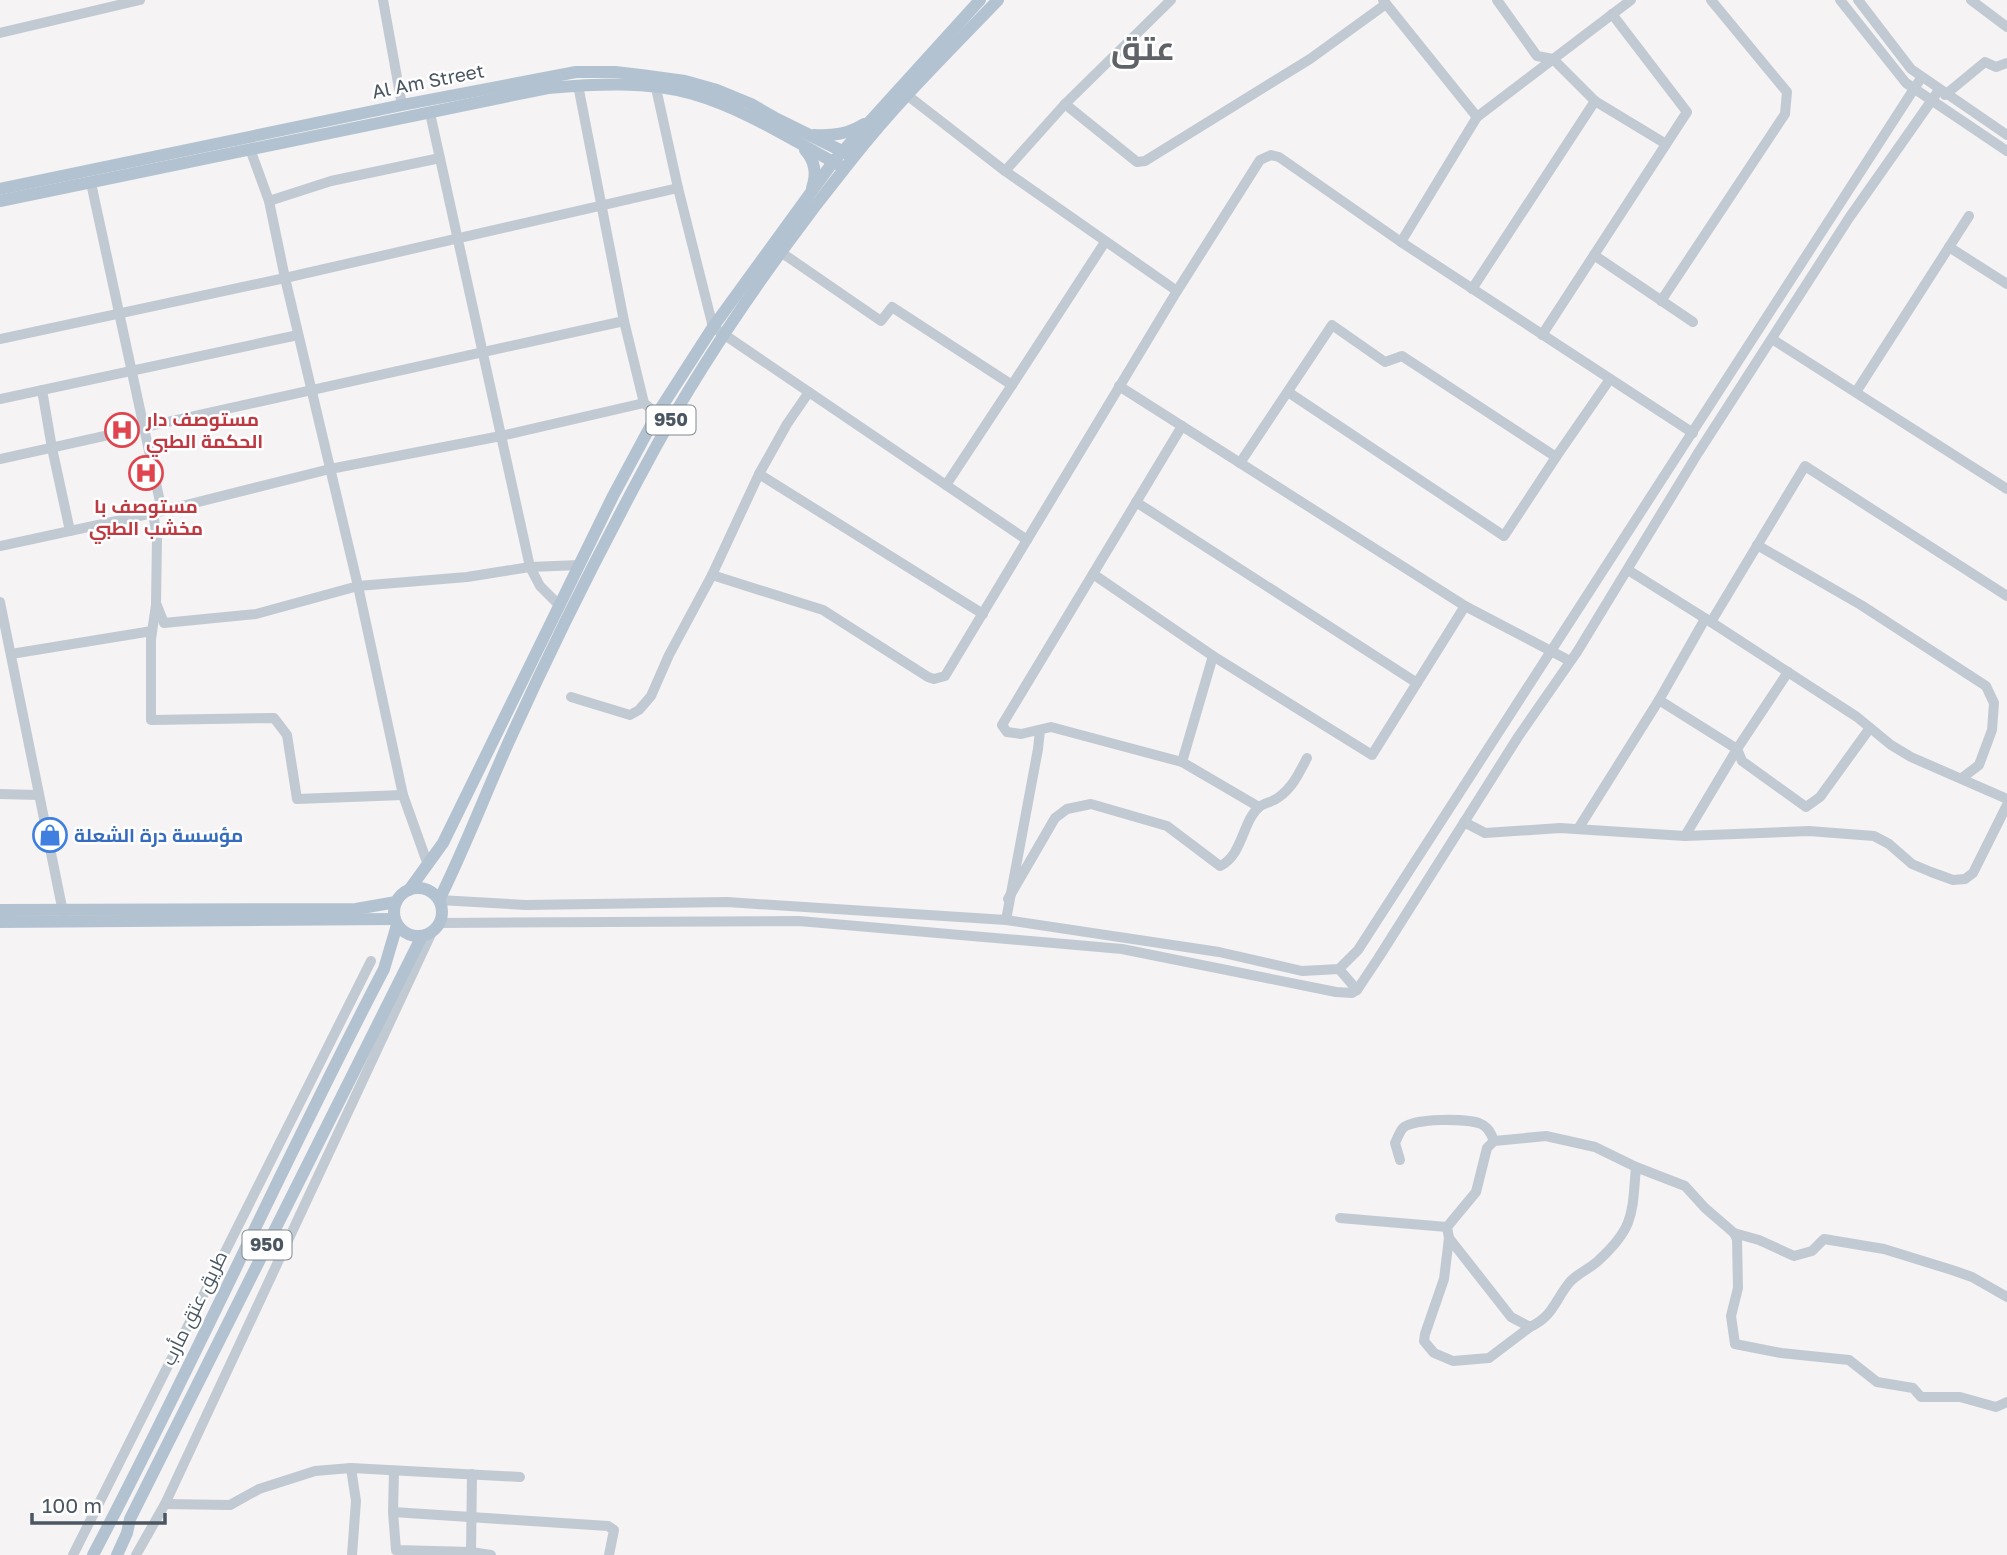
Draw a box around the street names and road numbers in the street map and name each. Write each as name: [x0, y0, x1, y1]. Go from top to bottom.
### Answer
street label: Al Am Street: [370, 58, 486, 103]
road number: 950: [646, 406, 696, 434]
road number: 950: [243, 1230, 292, 1260]
street label: طريق عتق مأرب: [156, 1247, 233, 1370]

